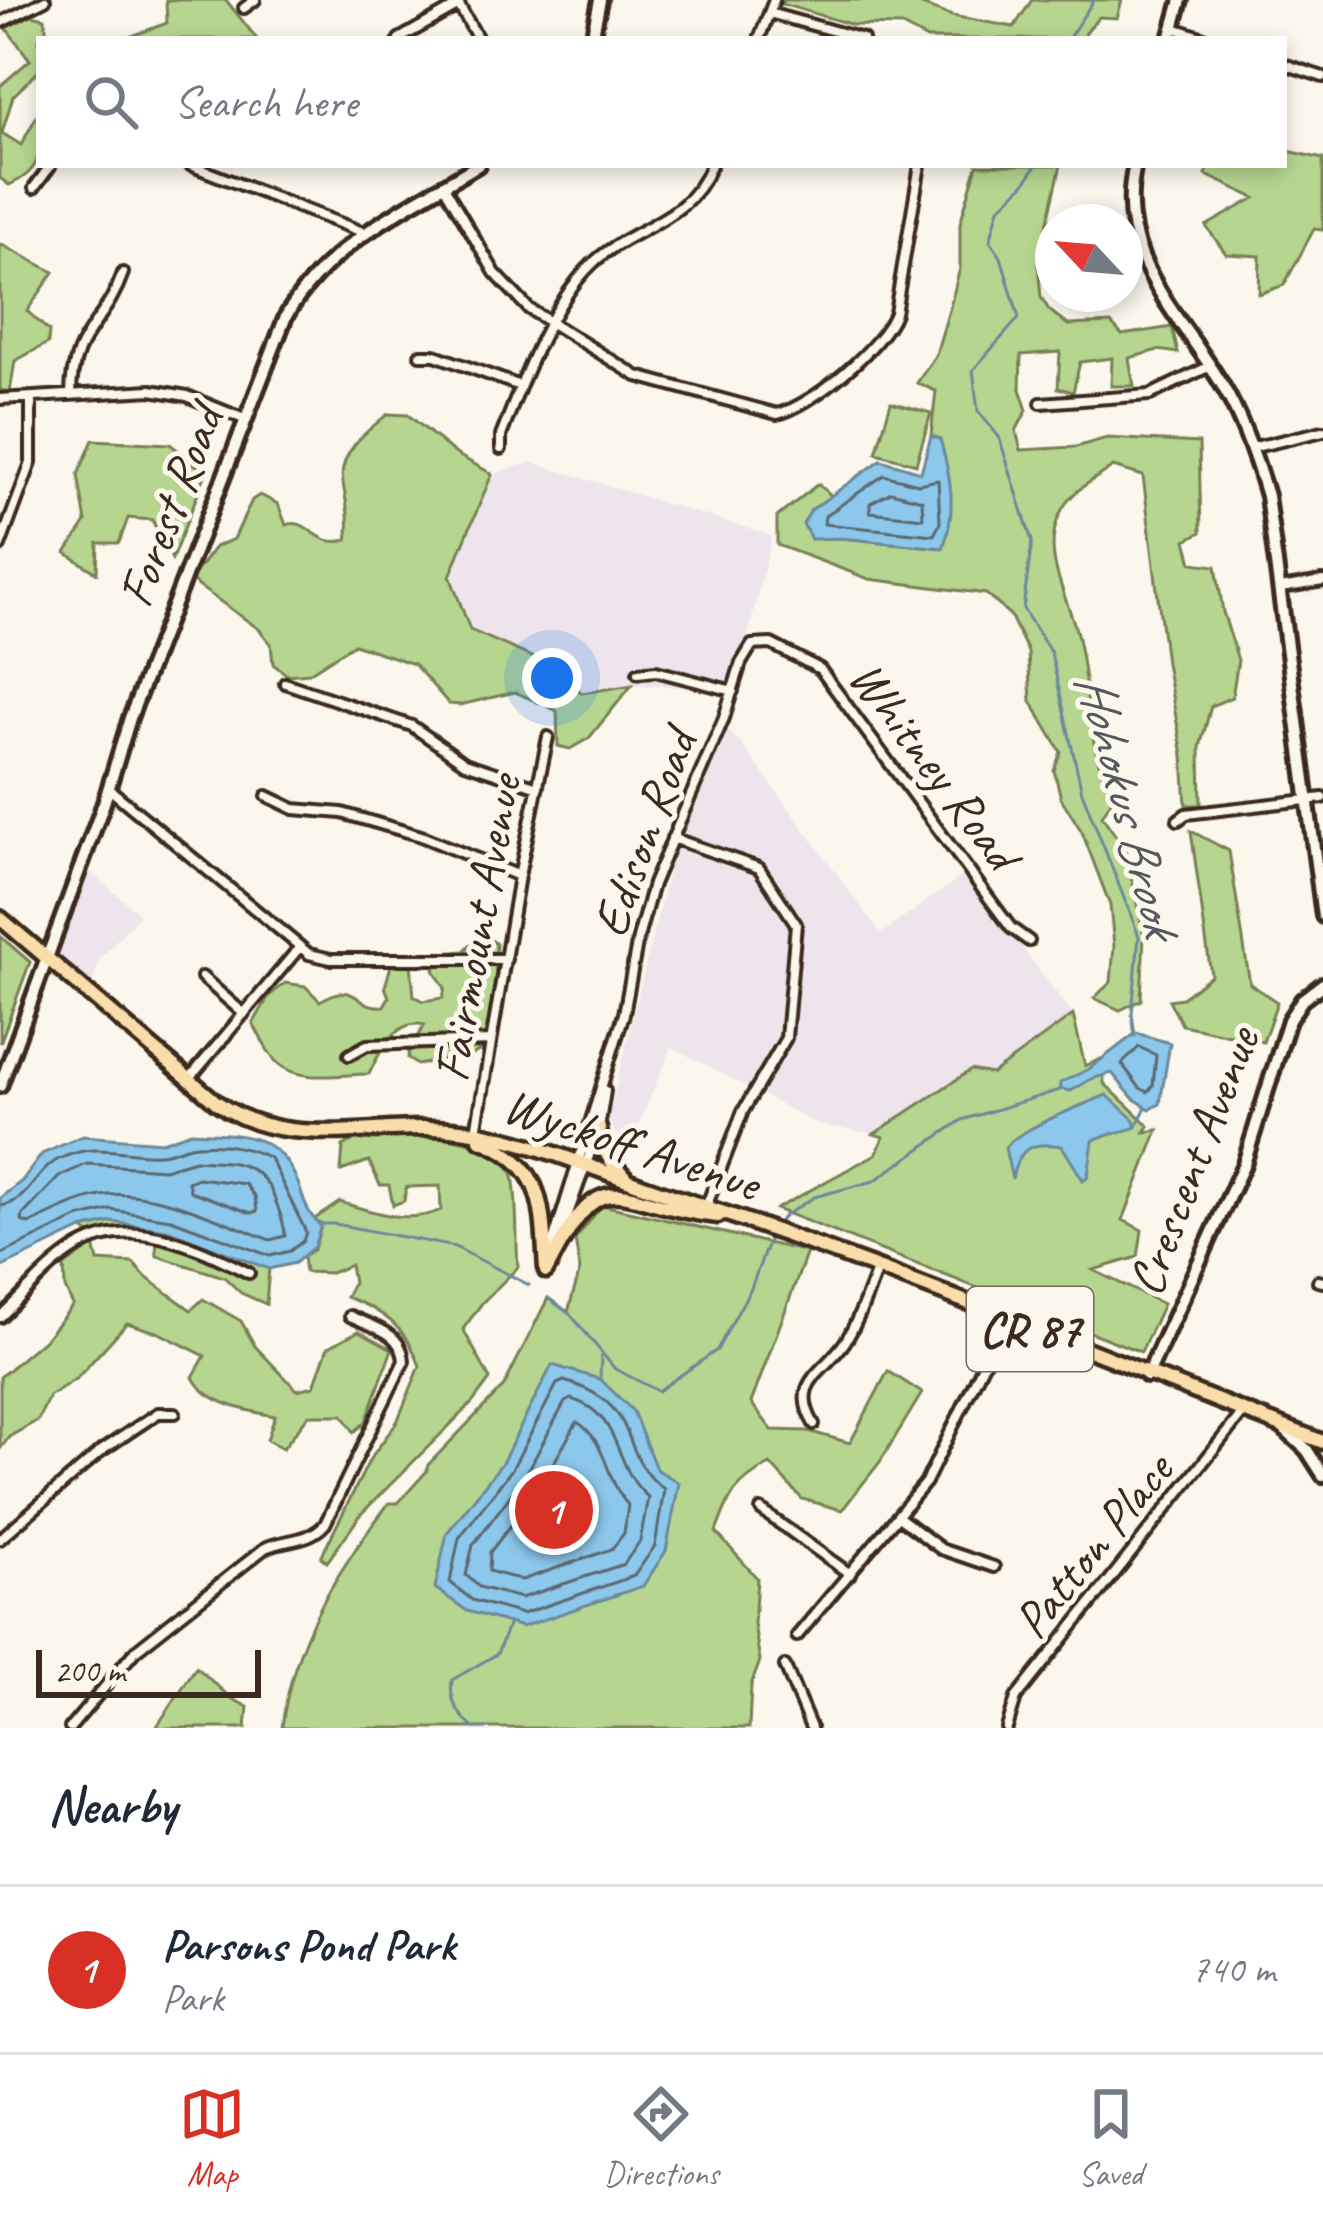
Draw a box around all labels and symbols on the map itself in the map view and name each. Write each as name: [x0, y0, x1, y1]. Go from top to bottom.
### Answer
north arrow: [1035, 204, 1143, 312]
street label: Forest Road: [103, 391, 240, 615]
your location: [522, 648, 582, 708]
street label: Whitney Road: [835, 648, 1038, 888]
water label: Hohokus Brook: [1060, 665, 1198, 952]
street label: Edison Road: [577, 715, 713, 945]
street label: Fairmount Avenue: [419, 767, 536, 1086]
street label: Crescent Avenue: [1113, 1015, 1274, 1304]
street label: Wyckoff Avenue: [496, 1073, 771, 1216]
road number: CR 87: [967, 1287, 1093, 1371]
street label: Patton Place: [999, 1438, 1189, 1651]
pin: 1: [515, 1465, 593, 1555]
scale bar: [36, 1644, 261, 1697]

